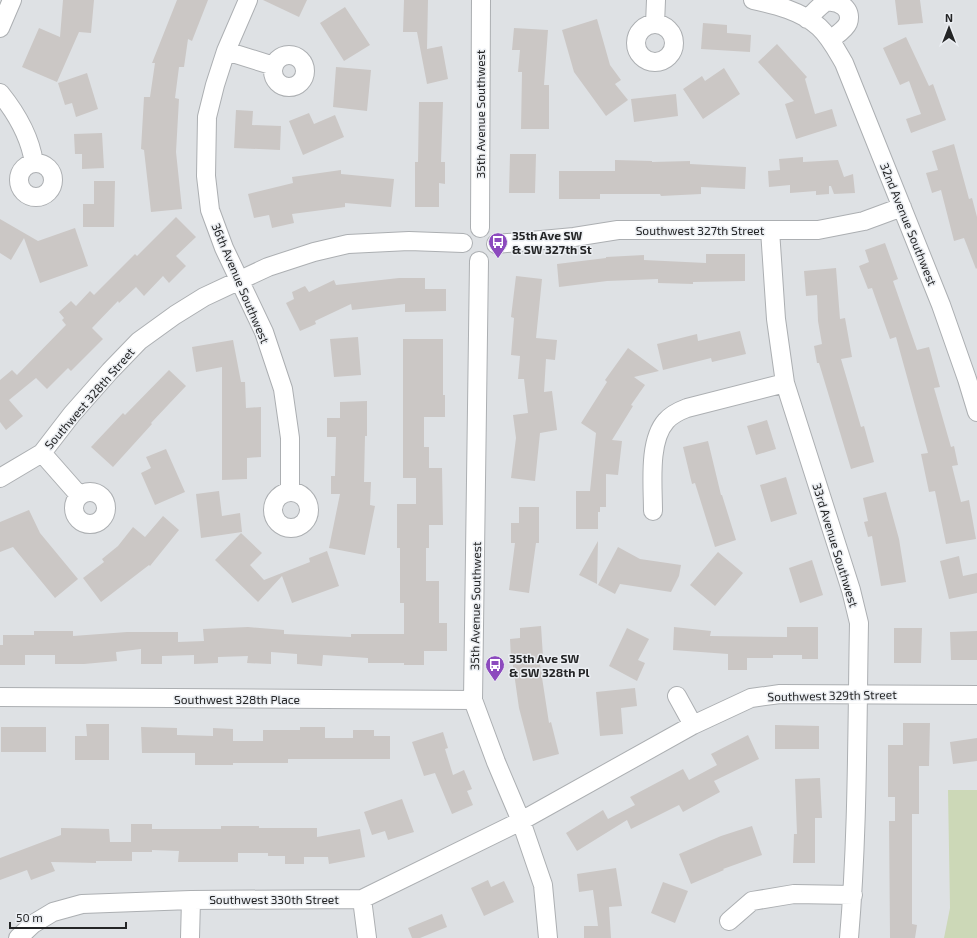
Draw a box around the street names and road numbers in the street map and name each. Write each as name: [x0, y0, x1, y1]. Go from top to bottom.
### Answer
street label: 35th Avenue Southwest: [473, 49, 487, 178]
street label: 32nd Avenue Southwest: [878, 160, 940, 288]
street label: 36th Avenue Southwest: [209, 221, 273, 346]
street label: Southwest 327th Street: [636, 223, 765, 237]
street label: Southwest 328th Street: [41, 344, 137, 452]
street label: 33rd Avenue Southwest: [810, 481, 862, 609]
street label: 35th Avenue Southwest: [467, 541, 483, 671]
street label: Southwest 329th Street: [767, 687, 897, 703]
street label: Southwest 328th Place: [174, 692, 300, 706]
street label: Southwest 330th Street: [209, 892, 339, 906]

